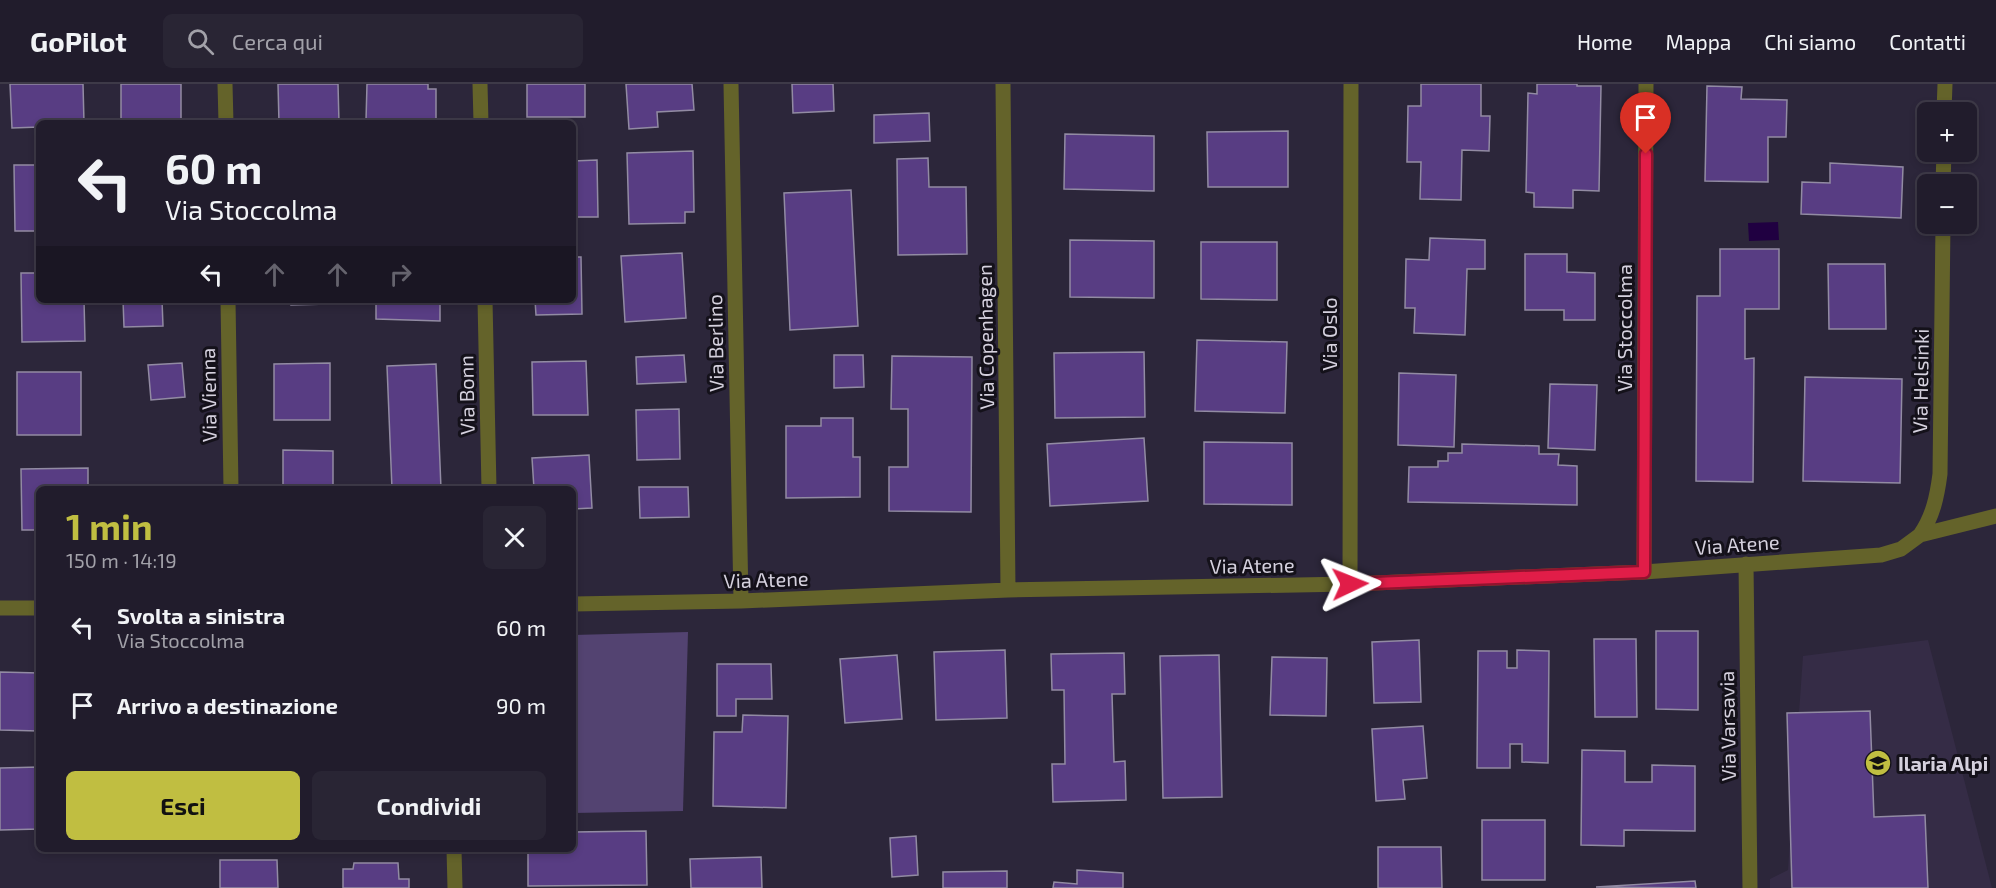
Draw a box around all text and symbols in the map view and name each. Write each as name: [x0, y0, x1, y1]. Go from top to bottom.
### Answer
search box: [163, 14, 583, 68]
text: GoPilot: [30, 24, 127, 58]
icon: search: [184, 25, 217, 58]
text: Cerca qui: [232, 28, 323, 54]
text: Home: [1577, 29, 1633, 54]
text: Mappa: [1666, 29, 1731, 54]
text: Chi siamo: [1764, 29, 1856, 54]
text: Contatti: [1889, 29, 1966, 54]
pin: [1620, 92, 1671, 154]
icon: arrive: [1629, 101, 1662, 134]
map controls: [1917, 102, 1977, 234]
button: +: [1917, 102, 1977, 162]
text: 60 m: [165, 142, 262, 192]
icon: left: [66, 144, 144, 222]
button: −: [1917, 174, 1977, 234]
text: Via Stoccolma: [165, 193, 337, 225]
icon: left: [195, 258, 228, 291]
icon: ahead: [258, 258, 291, 291]
icon: ahead: [321, 258, 354, 291]
icon: right: [384, 258, 417, 291]
street label: Via Copenhagen: [972, 264, 998, 410]
street label: Via Stoccolma: [1612, 264, 1636, 392]
street label: Via Berlino: [702, 294, 728, 392]
street label: Via Oslo: [1317, 297, 1341, 371]
street label: Via Helsinki: [1907, 329, 1933, 433]
street label: Via Vienna: [195, 348, 221, 442]
street label: Via Bonn: [453, 355, 479, 435]
text: 1 min: [66, 504, 153, 547]
button: close: [483, 506, 546, 569]
street label: Via Atene: [1694, 529, 1780, 559]
text: 150 m · 14:19: [66, 548, 177, 572]
street label: Via Atene: [1209, 552, 1295, 578]
position arrow: [1318, 552, 1382, 616]
street label: Via Atene: [723, 566, 809, 592]
text: Svolta a sinistra: [117, 602, 285, 628]
icon: left: [66, 611, 99, 644]
text: 60 m: [496, 614, 546, 640]
text: Via Stoccolma: [117, 628, 245, 652]
street label: Via Varsavia: [1714, 671, 1740, 781]
icon: arrive: [66, 689, 99, 722]
text: Arrivo a destinazione: [117, 692, 338, 718]
text: 90 m: [496, 692, 546, 718]
school or university icon: Ilaria Alpi: [1863, 748, 1893, 778]
place label: Ilaria Alpi: [1898, 751, 1988, 775]
button: Esci: [66, 771, 300, 840]
button: Condividi: [312, 771, 546, 840]

